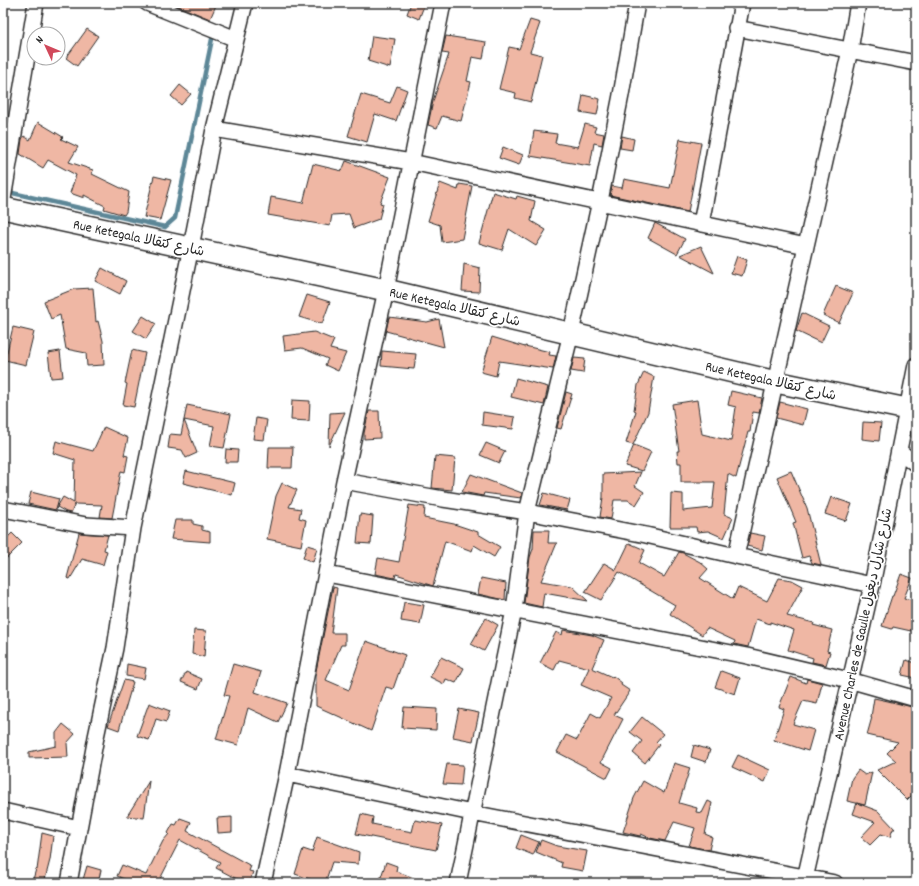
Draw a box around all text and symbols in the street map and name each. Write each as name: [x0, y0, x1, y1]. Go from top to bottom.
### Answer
north arrow: [26, 26, 66, 66]
text: N: [33, 33, 48, 48]
street label: Rue Ketegala شارع كتقالا: [71, 215, 206, 263]
street label: Rue Ketegala شارع كتقالا: [387, 283, 522, 333]
street label: Rue Ketegala شارع كتقالا: [703, 357, 838, 407]
street label: Avenue Charles de Gaulle شارع شارل ديغول: [830, 506, 898, 742]

